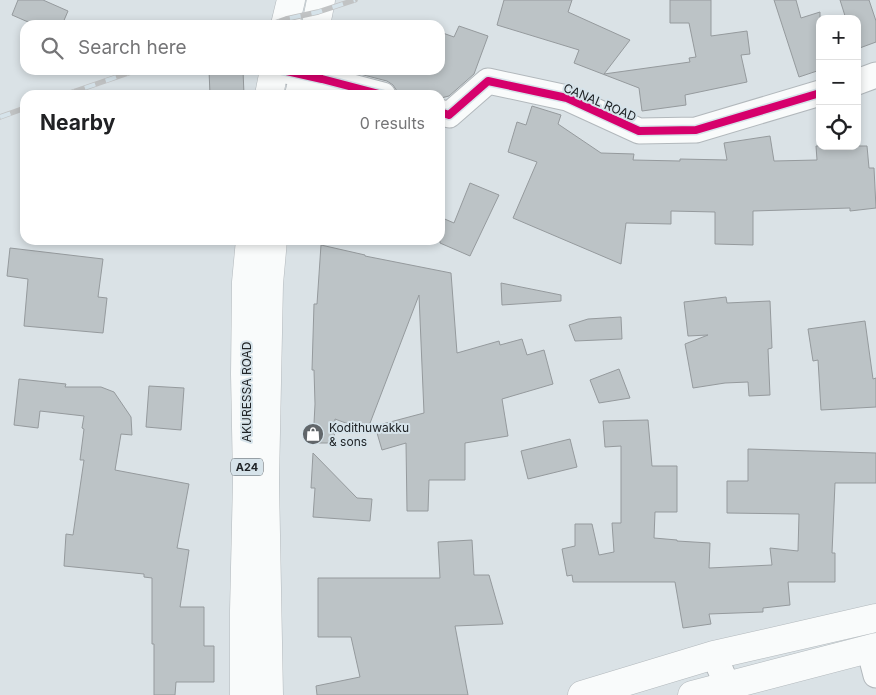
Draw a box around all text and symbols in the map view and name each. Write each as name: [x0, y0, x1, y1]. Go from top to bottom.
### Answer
map controls: [816, 15, 861, 150]
button: +: [816, 15, 861, 60]
search box: [20, 20, 445, 75]
icon: search: [38, 34, 66, 62]
text: Search here: [78, 36, 187, 59]
button: −: [816, 60, 861, 105]
street label: CANAL ROAD: [561, 80, 639, 124]
button: locate: [816, 105, 861, 150]
text: Nearby: [40, 110, 115, 135]
text: 0 results: [360, 113, 425, 133]
street label: AKURESSA ROAD: [239, 342, 254, 442]
place label: Kodithuwakku & sons: [329, 420, 409, 449]
shop icon: Kodithuwakku & sons: [301, 422, 325, 446]
road number: A24: [231, 458, 263, 476]

